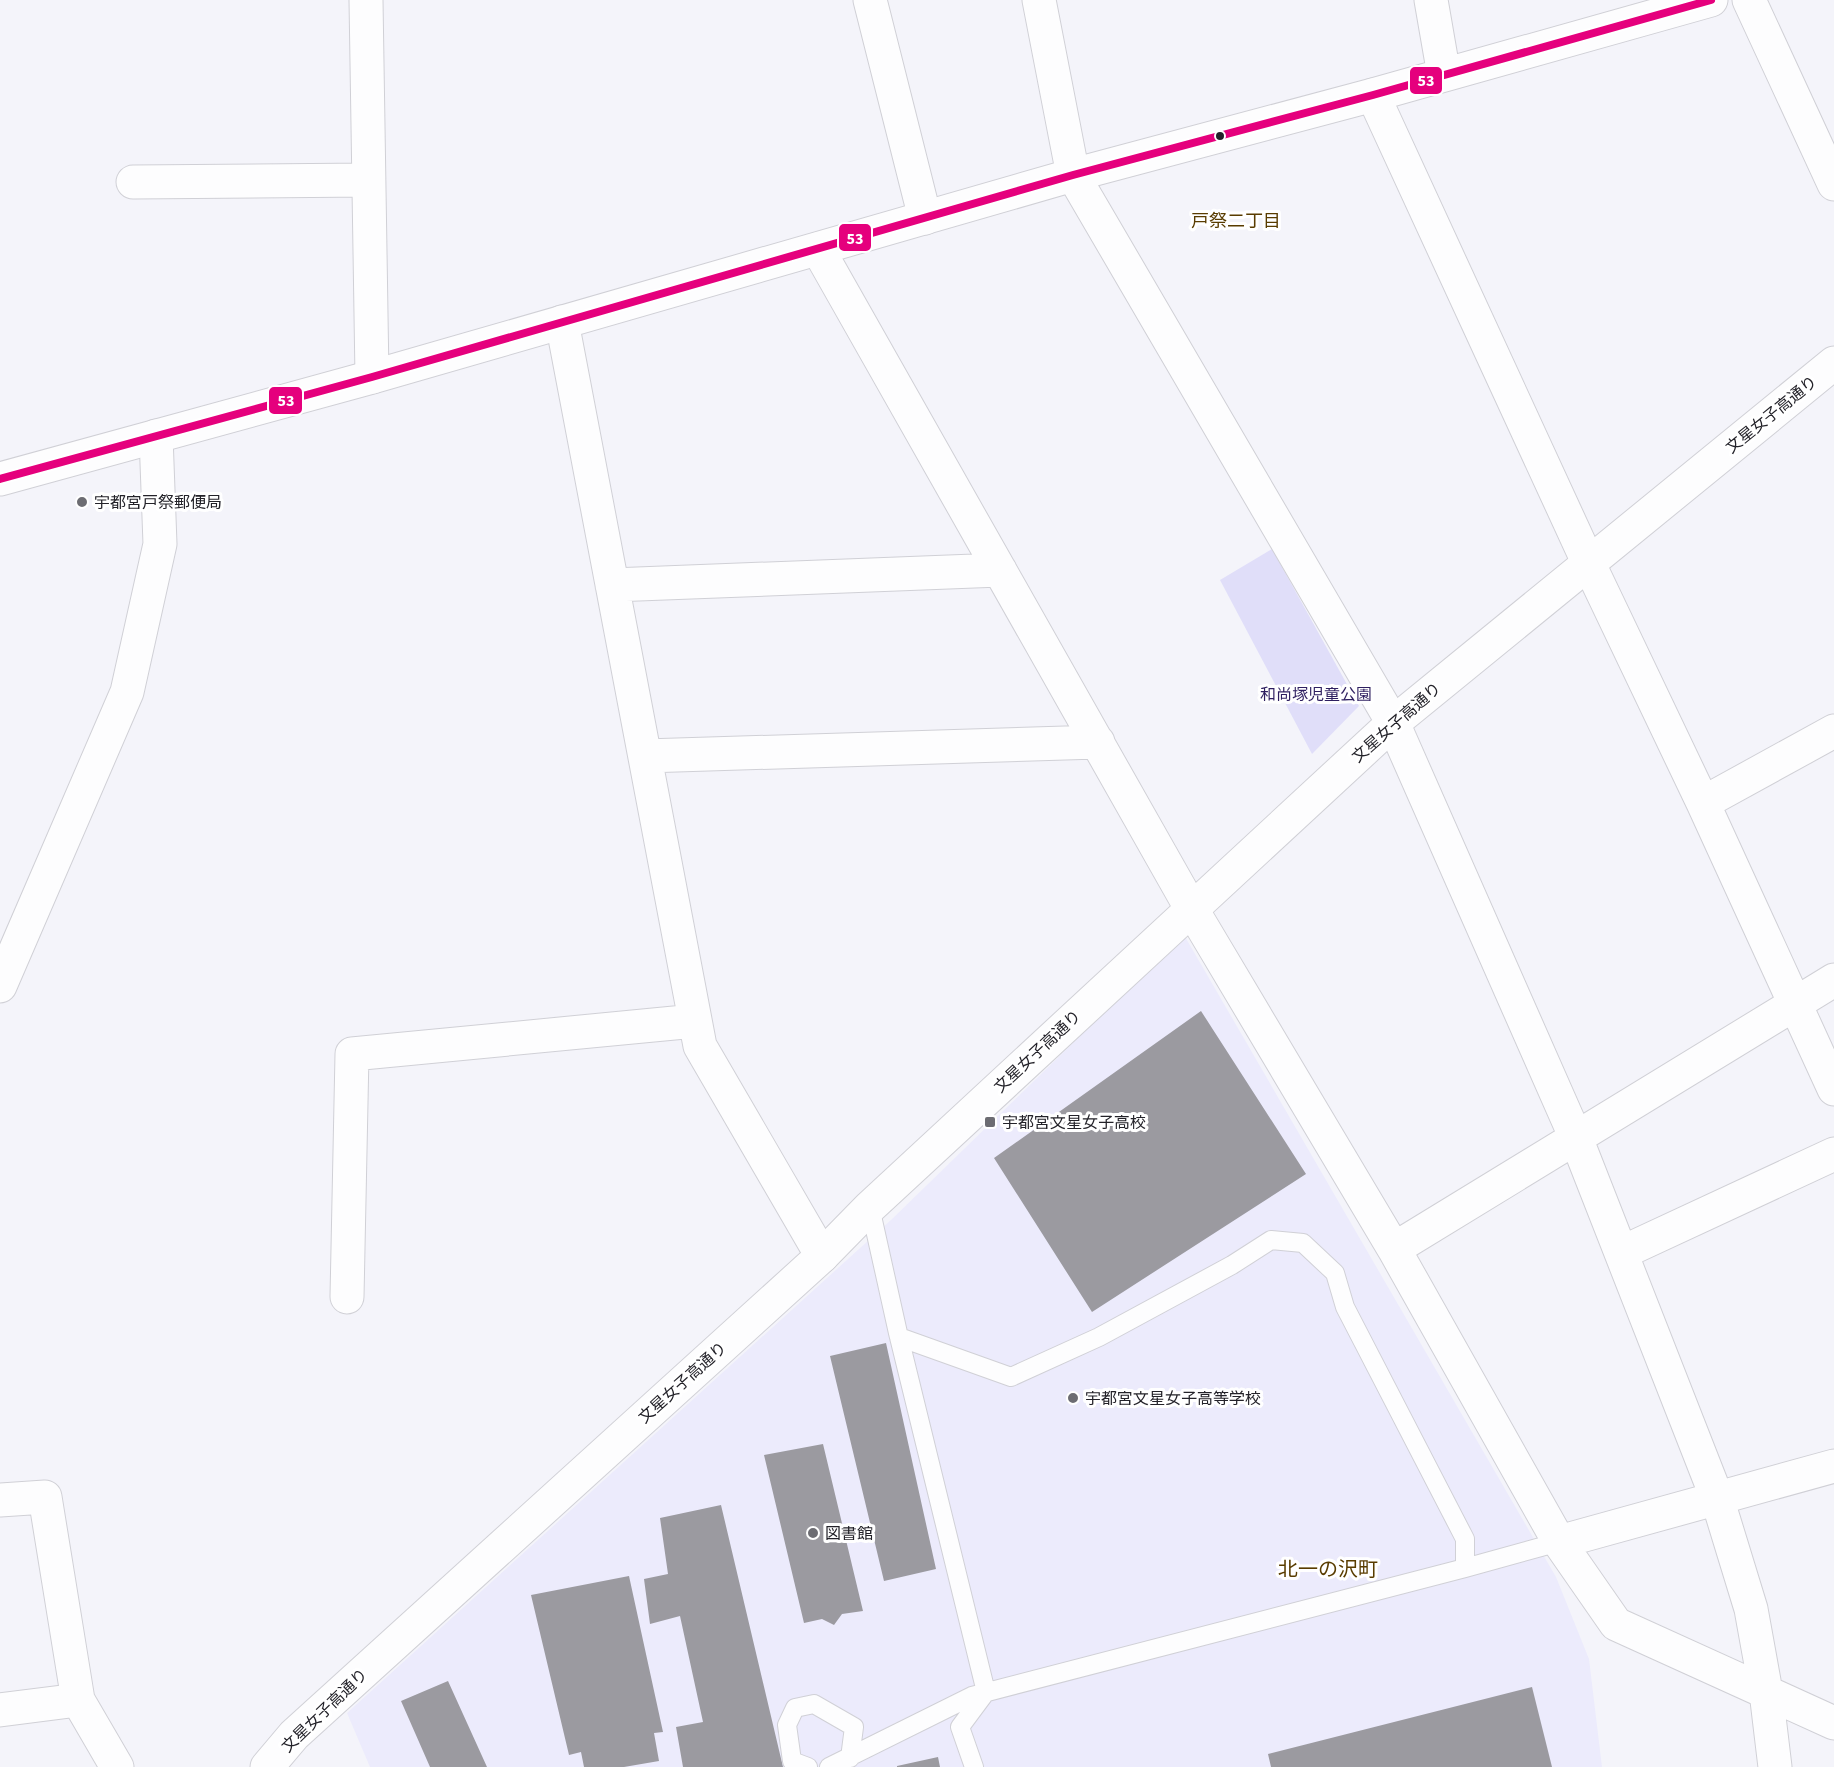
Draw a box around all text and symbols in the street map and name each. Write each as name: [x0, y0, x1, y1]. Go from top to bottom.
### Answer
line badge: 53: [1409, 66, 1443, 95]
text: 53: [1418, 70, 1434, 92]
unlabelled marker: [1214, 130, 1226, 142]
district label: 戸祭二丁目: [1191, 209, 1281, 234]
line badge: 53: [838, 223, 872, 252]
text: 53: [847, 228, 863, 250]
street label: 文星女子高通り: [1721, 371, 1822, 459]
line badge: 53: [268, 386, 303, 415]
text: 53: [278, 390, 294, 412]
place label: 宇都宮戸祭郵便局: [94, 492, 222, 514]
marker: 宇都宮戸祭郵便局: [75, 495, 89, 509]
street label: 文星女子高通り: [1347, 678, 1446, 768]
park label: 和尚塚児童公園: [1260, 684, 1372, 706]
street label: 文星女子高通り: [989, 1005, 1086, 1098]
place label: 宇都宮文星女子高校: [1002, 1112, 1146, 1134]
marker: 宇都宮文星女子高校: [983, 1115, 997, 1129]
street label: 文星女子高通り: [634, 1337, 732, 1428]
place label: 宇都宮文星女子高等学校: [1085, 1388, 1261, 1410]
marker: 宇都宮文星女子高等学校: [1066, 1391, 1080, 1405]
place label: 図書館: [825, 1523, 873, 1545]
marker: 図書館: [806, 1526, 820, 1540]
district label: 北一の沢町: [1278, 1556, 1378, 1584]
street label: 文星女子高通り: [277, 1664, 373, 1758]

